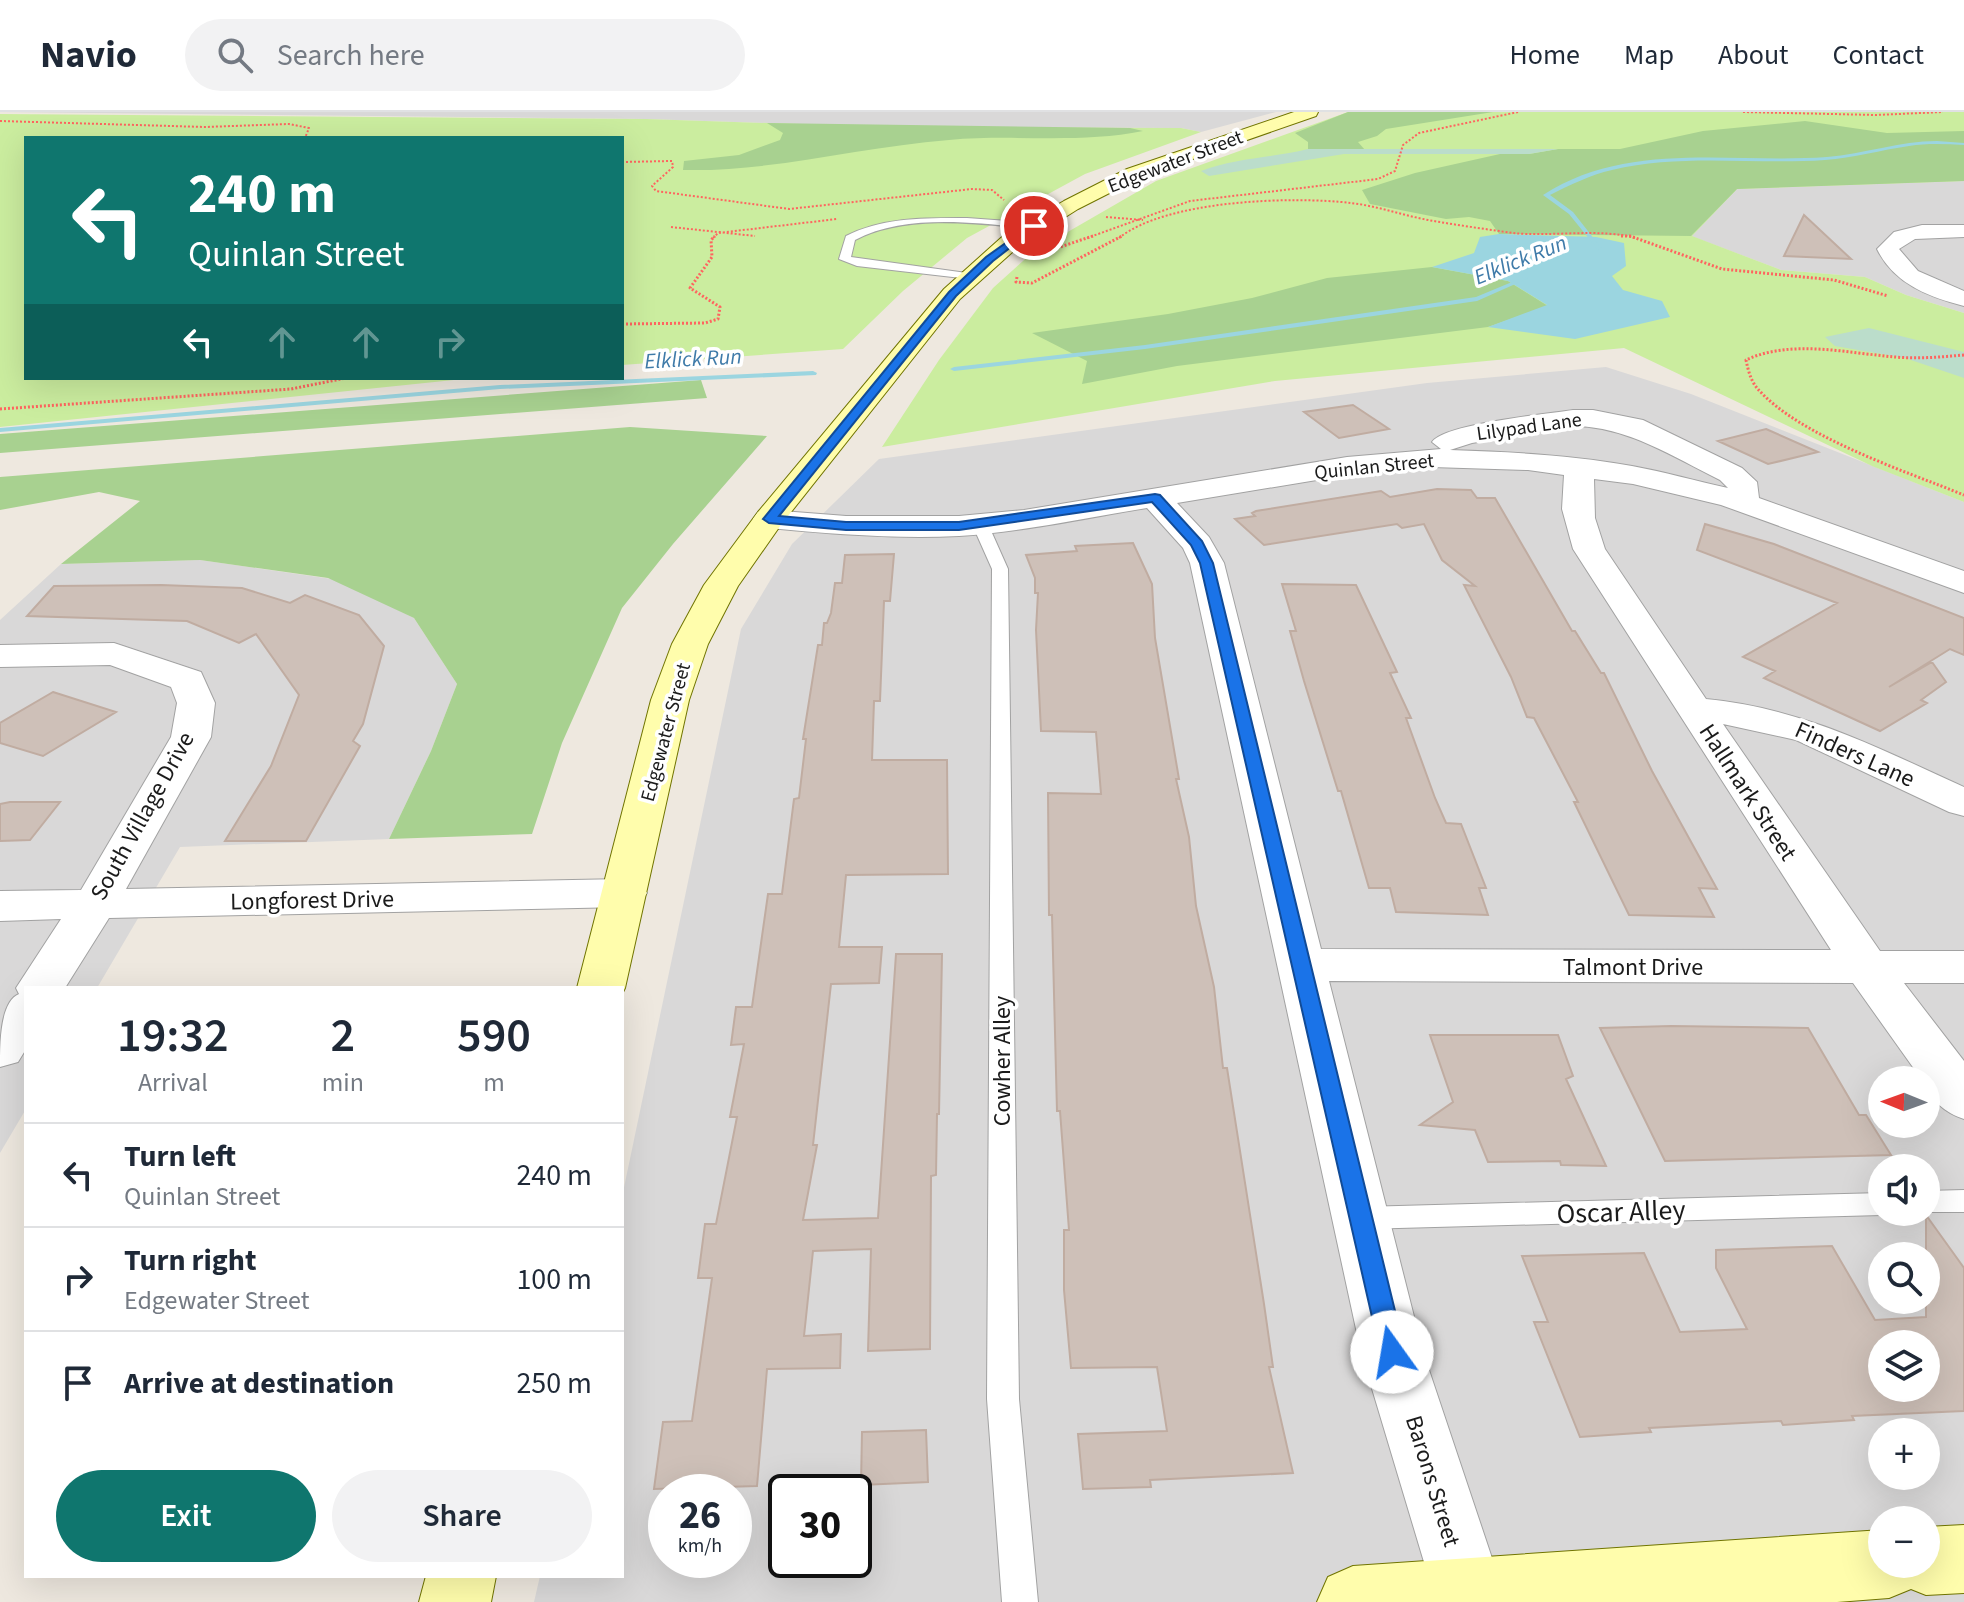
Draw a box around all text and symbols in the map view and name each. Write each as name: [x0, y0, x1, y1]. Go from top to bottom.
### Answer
search box: [185, 19, 745, 91]
text: Navio: [40, 28, 137, 82]
icon: search: [213, 33, 257, 77]
text: Search here: [277, 34, 425, 77]
text: Home: [1509, 35, 1580, 75]
text: Map: [1624, 35, 1674, 75]
text: About: [1718, 35, 1789, 75]
text: Contact: [1833, 35, 1924, 75]
street label: Edgewater Street: [1104, 123, 1247, 201]
text: 240 m: [188, 155, 336, 234]
icon: left: [56, 168, 160, 272]
pin: [1000, 192, 1068, 260]
icon: arrive: [1012, 204, 1056, 248]
water label: Elklick Run: [1469, 227, 1571, 293]
text: Quinlan Street: [188, 229, 404, 280]
icon: left: [176, 320, 220, 364]
icon: ahead: [260, 320, 304, 364]
icon: ahead: [344, 320, 388, 364]
icon: right: [428, 320, 472, 364]
water label: Elklick Run: [644, 340, 742, 378]
street label: Lilypad Lane: [1475, 406, 1584, 448]
street label: Quinlan Street: [1313, 447, 1436, 487]
street label: Edgewater Street: [634, 659, 698, 805]
street label: Finders Lane: [1789, 712, 1920, 796]
street label: Hallmark Street: [1690, 717, 1805, 868]
street label: South Village Drive: [82, 726, 203, 907]
street label: Longforest Drive: [230, 882, 394, 919]
street label: Talmont Drive: [1563, 950, 1703, 985]
street label: Cowher Alley: [985, 996, 1020, 1126]
text: 19:32: [117, 1002, 229, 1070]
text: 2: [331, 1002, 355, 1070]
text: 590: [457, 1002, 531, 1070]
text: Arrival: [138, 1064, 208, 1101]
text: min: [322, 1064, 364, 1101]
text: m: [483, 1064, 505, 1101]
north arrow: [1868, 1066, 1940, 1138]
map controls: [1868, 1066, 1940, 1578]
text: Turn left: [124, 1135, 236, 1178]
icon: left: [56, 1153, 100, 1197]
text: 240 m: [516, 1154, 592, 1197]
button: sound: [1868, 1154, 1940, 1226]
text: Quinlan Street: [124, 1178, 280, 1215]
street label: Oscar Alley: [1556, 1190, 1686, 1234]
text: Turn right: [124, 1239, 256, 1282]
button: search: [1868, 1242, 1940, 1314]
icon: right: [56, 1257, 100, 1301]
text: 100 m: [516, 1258, 592, 1301]
text: Edgewater Street: [124, 1282, 310, 1319]
position arrow: [1350, 1310, 1434, 1394]
button: layers: [1868, 1330, 1940, 1402]
icon: arrive: [56, 1361, 100, 1405]
text: Arrive at destination: [124, 1362, 394, 1405]
text: 250 m: [516, 1362, 592, 1405]
street label: Barons Street: [1396, 1411, 1469, 1551]
button: +: [1868, 1418, 1940, 1490]
button: Exit: [56, 1470, 316, 1562]
button: Share: [332, 1470, 592, 1562]
speed limit sign: 30: [768, 1474, 872, 1578]
text: 26: [679, 1487, 721, 1544]
button: −: [1868, 1506, 1940, 1578]
text: km/h: [678, 1532, 722, 1560]

